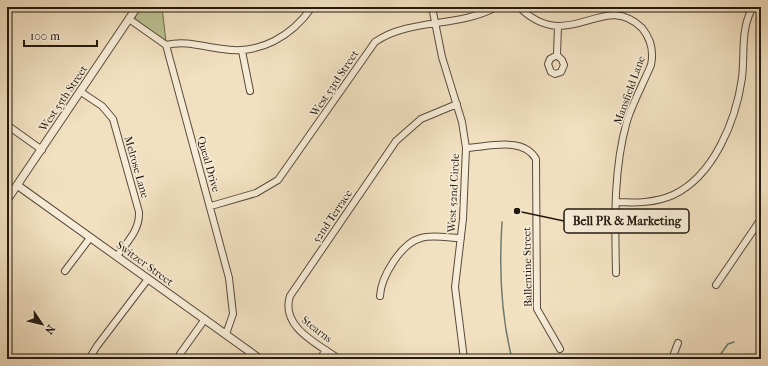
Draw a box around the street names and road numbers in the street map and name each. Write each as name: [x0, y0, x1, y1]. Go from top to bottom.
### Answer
street label: West 53rd Street: [307, 48, 361, 120]
street label: Mansfield Lane: [611, 54, 648, 126]
street label: West 55th Street: [36, 63, 90, 135]
street label: Melrose Lane: [121, 135, 152, 200]
street label: Queal Drive: [194, 135, 223, 194]
street label: West 52nd Circle: [445, 152, 462, 234]
street label: 52nd Terrace: [310, 187, 355, 246]
street label: Ballentine Street: [520, 227, 535, 307]
street label: Switzer Street: [114, 238, 176, 288]
street label: Stearns: [299, 313, 335, 345]

